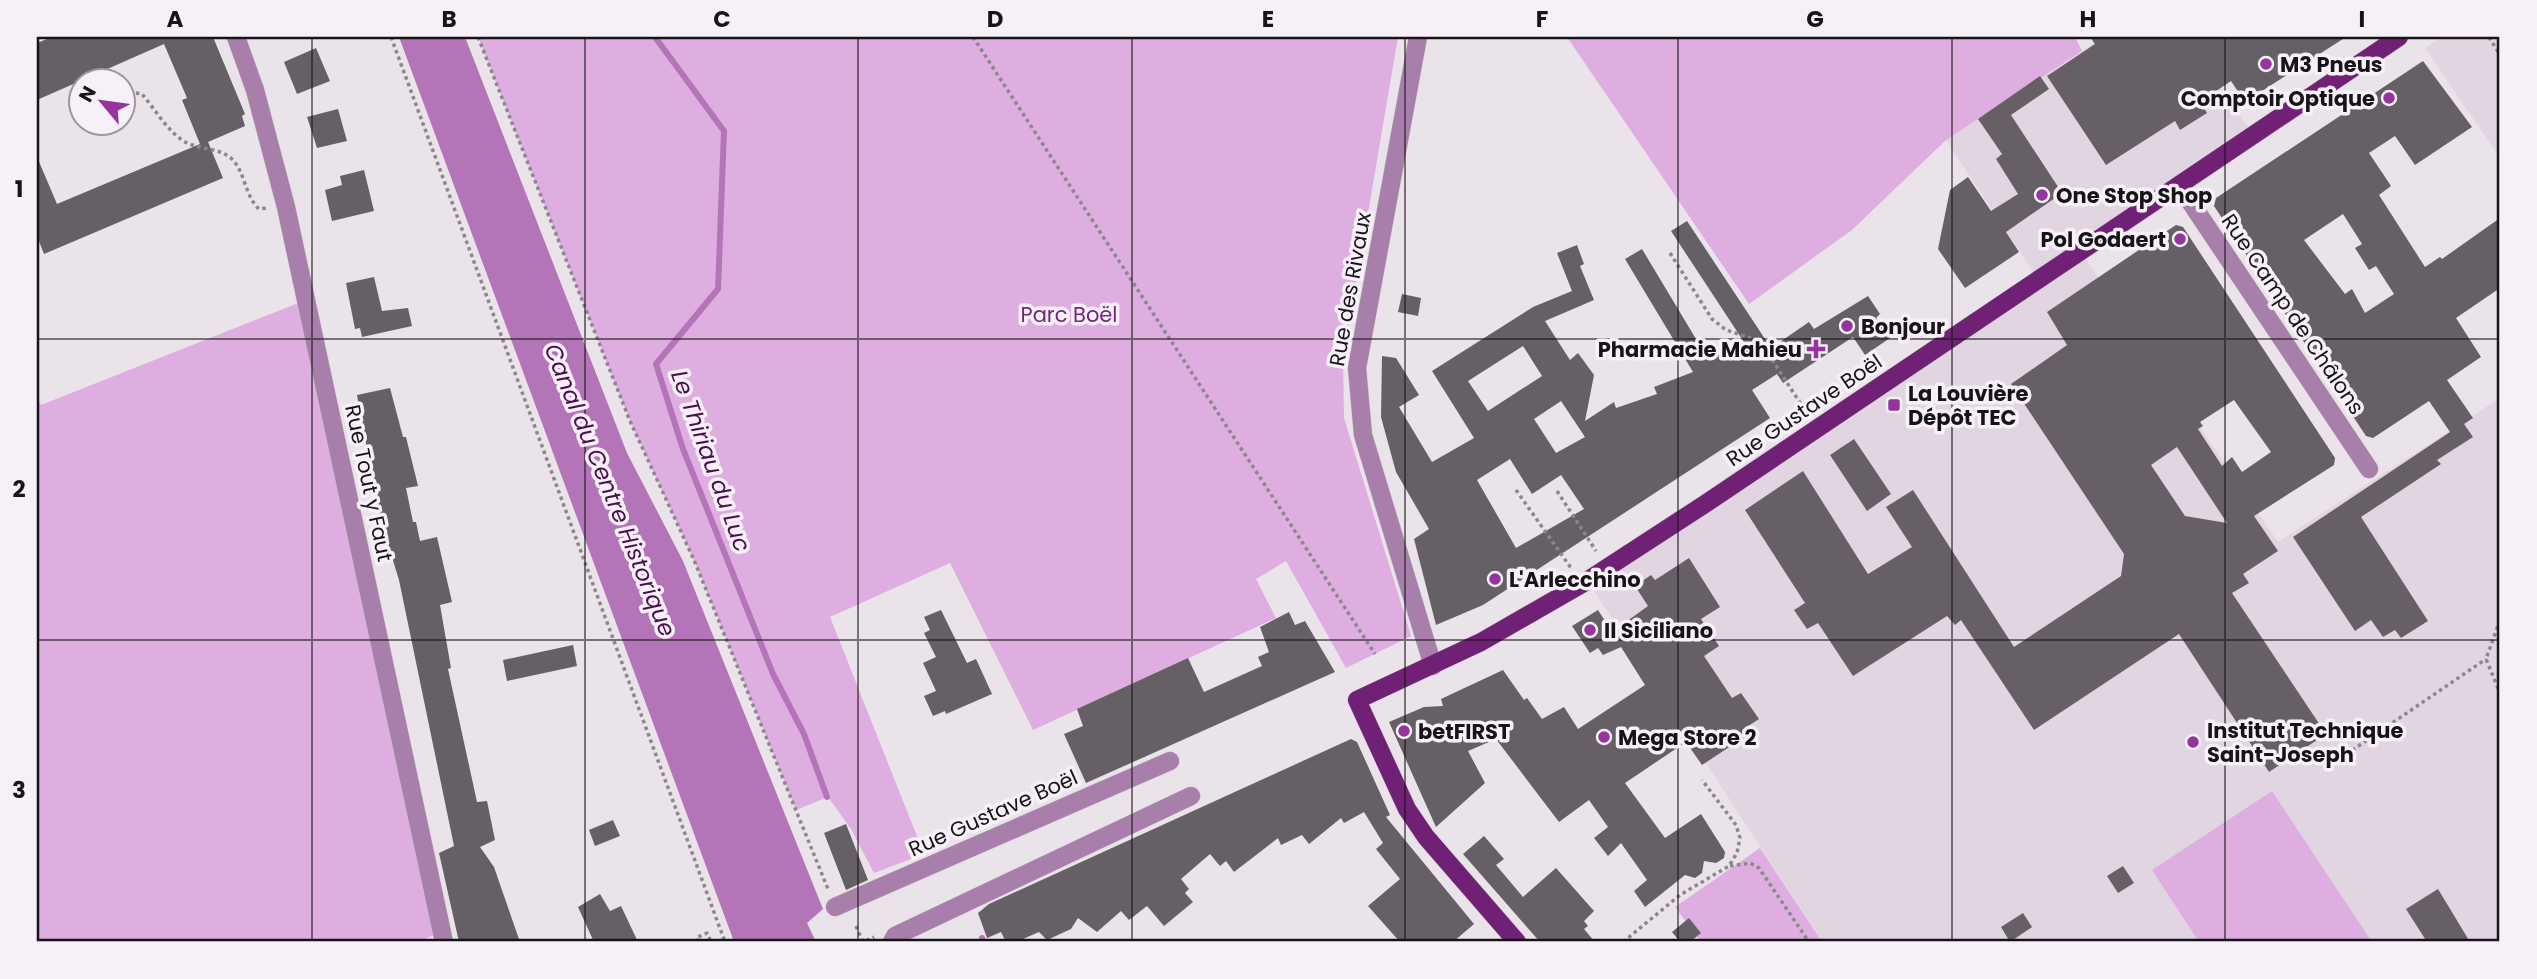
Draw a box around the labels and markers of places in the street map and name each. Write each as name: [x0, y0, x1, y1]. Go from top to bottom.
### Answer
place label: M3 Pneus: [2280, 50, 2383, 79]
marker: M3 Pneus: [2258, 56, 2274, 72]
place label: Comptoir Optique: [2181, 84, 2375, 113]
marker: Comptoir Optique: [2381, 90, 2397, 106]
place label: One Stop Shop: [2056, 181, 2212, 210]
marker: One Stop Shop: [2034, 187, 2050, 203]
place label: Pol Godaert: [2041, 225, 2166, 254]
marker: Pol Godaert: [2172, 231, 2188, 247]
place label: Bonjour: [1861, 312, 1945, 341]
marker: Bonjour: [1839, 318, 1855, 334]
place label: Pharmacie Mahieu: [1598, 335, 1802, 364]
marker: Pharmacie Mahieu: [1808, 341, 1824, 357]
place label: La Louvière Dépôt TEC: [1908, 379, 2029, 432]
marker: La Louvière Dépôt TEC: [1886, 397, 1902, 413]
place label: L'Arlecchino: [1509, 565, 1641, 594]
marker: L'Arlecchino: [1487, 571, 1503, 587]
place label: Il Siciliano: [1604, 616, 1713, 645]
marker: Il Siciliano: [1582, 622, 1598, 638]
place label: Institut Technique Saint-Joseph: [2207, 716, 2403, 769]
place label: betFIRST: [1418, 717, 1510, 746]
marker: betFIRST: [1396, 723, 1412, 739]
place label: Mega Store 2: [1618, 723, 1756, 752]
marker: Mega Store 2: [1596, 729, 1612, 745]
marker: Institut Technique Saint-Joseph: [2185, 734, 2201, 750]

